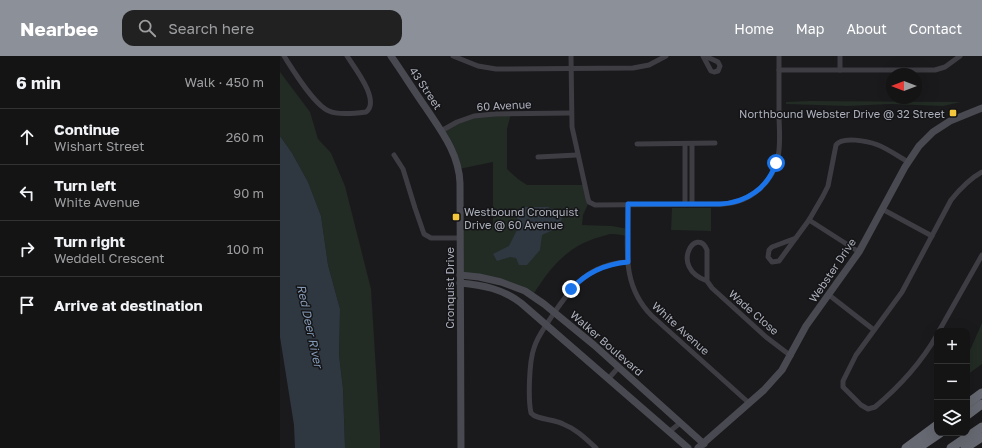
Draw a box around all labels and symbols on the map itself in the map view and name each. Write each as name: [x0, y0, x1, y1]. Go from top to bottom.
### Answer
street label: 43 Street: [407, 64, 445, 112]
north arrow: [886, 68, 922, 104]
street label: 60 Avenue: [476, 97, 532, 113]
place label: Northbound Webster Drive @ 32 Street: [739, 107, 945, 120]
marker: Northbound Webster Drive @ 32 Street: [948, 108, 958, 118]
route start: [767, 154, 785, 172]
place label: Westbound Cronquist Drive @ 60 Avenue: [464, 205, 579, 231]
marker: Westbound Cronquist Drive @ 60 Avenue: [451, 212, 461, 222]
street label: Webster Drive: [806, 236, 858, 304]
street label: Cronquist Drive: [443, 247, 456, 329]
route end: [562, 280, 580, 298]
water label: Red Deer River: [294, 283, 327, 371]
street label: Wade Close: [726, 287, 782, 337]
street label: White Avenue: [650, 299, 712, 357]
street label: Walker Boulevard: [568, 308, 646, 378]

